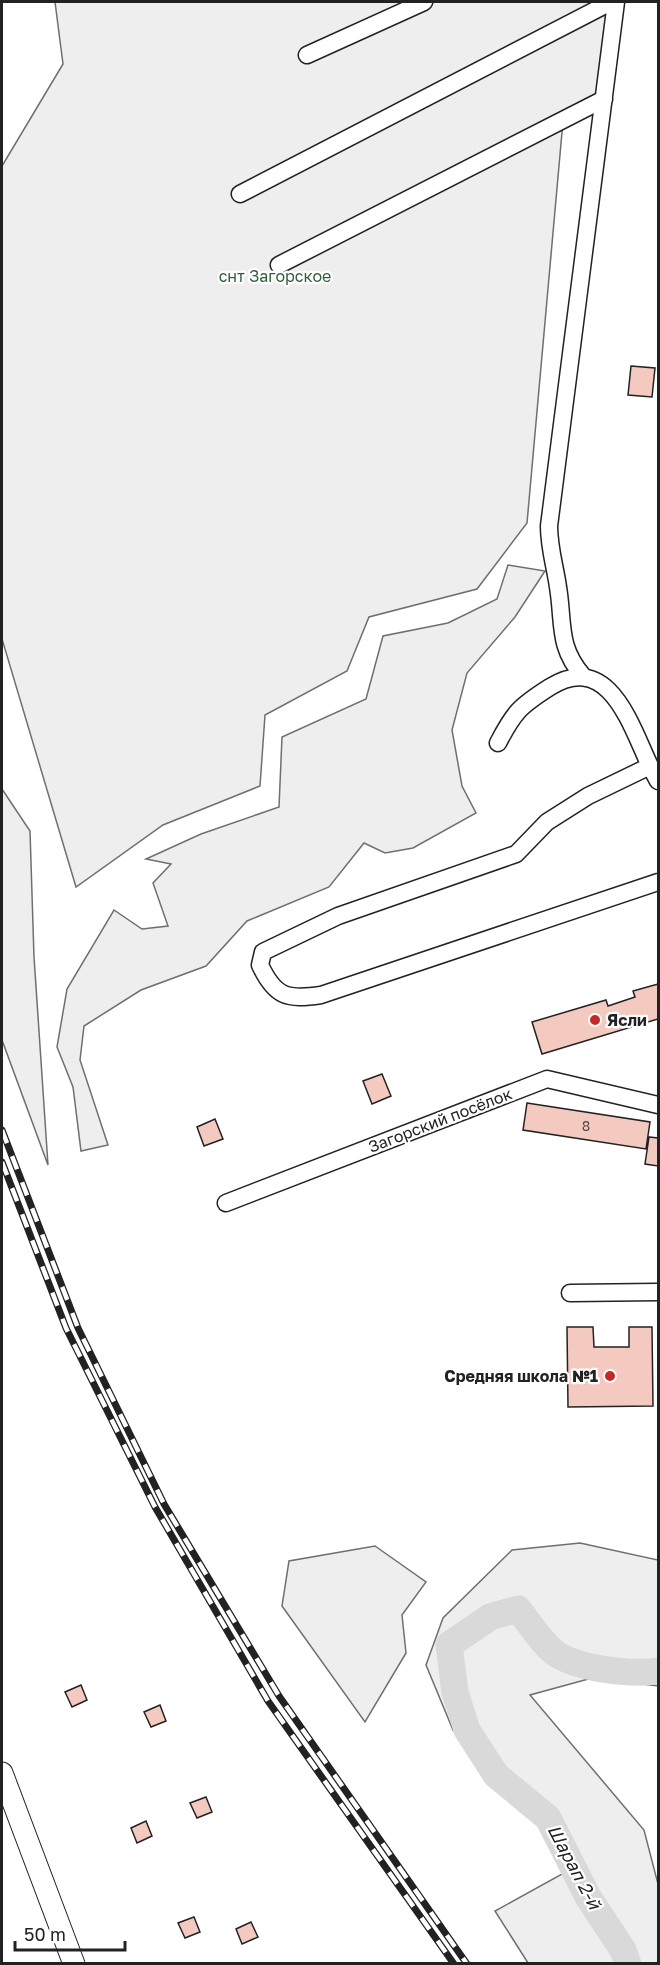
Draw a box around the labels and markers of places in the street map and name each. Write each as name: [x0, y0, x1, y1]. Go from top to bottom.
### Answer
place label: Ясли: [607, 1010, 647, 1030]
marker: Ясли: [588, 1013, 602, 1027]
place label: Средняя школа №1: [444, 1366, 598, 1386]
marker: Средняя школа №1: [603, 1369, 617, 1383]

